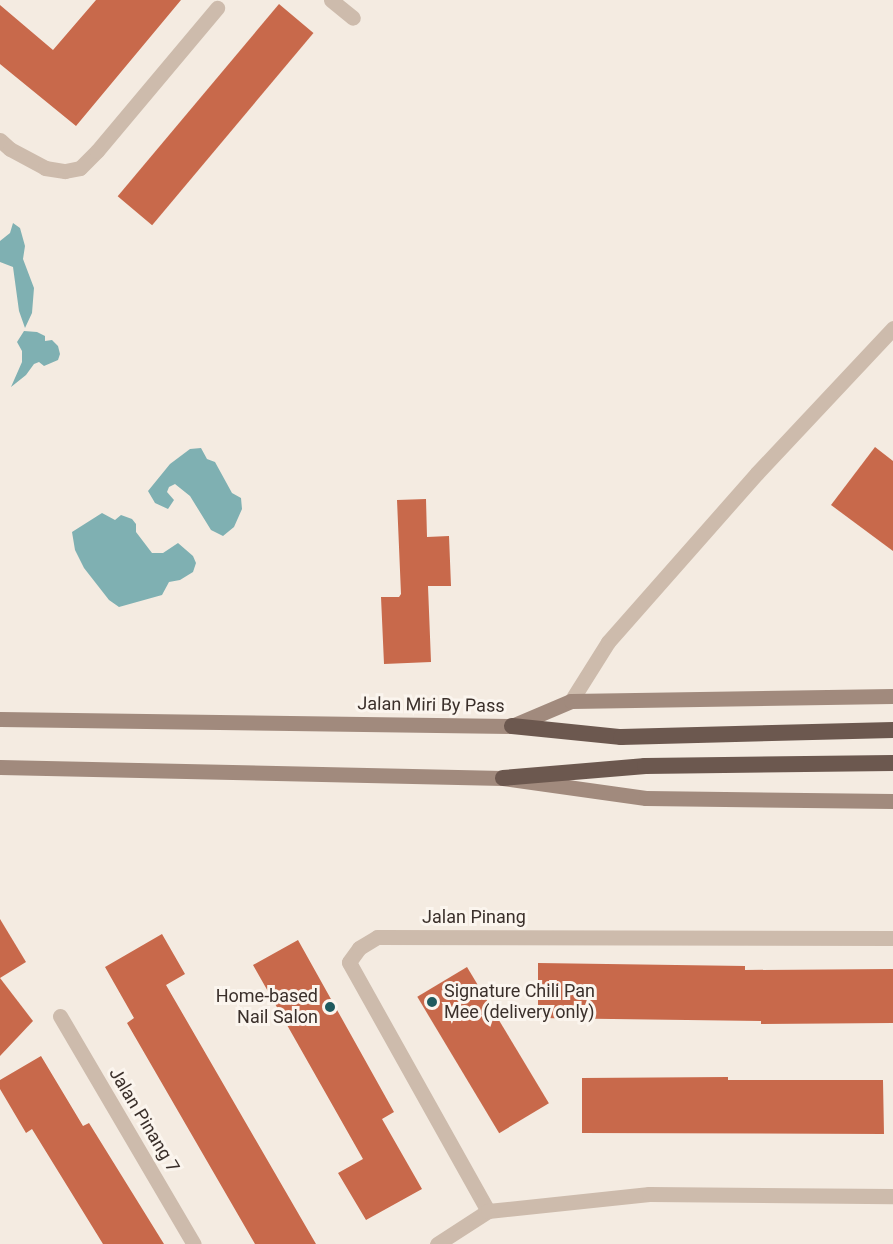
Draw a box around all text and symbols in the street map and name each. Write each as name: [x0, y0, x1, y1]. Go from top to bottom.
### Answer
street label: Jalan Miri By Pass: [357, 693, 505, 717]
street label: Jalan Pinang: [422, 906, 526, 928]
place label: Signature Chili Pan Mee (delivery only): [444, 981, 595, 1024]
place label: Home-based Nail Salon: [216, 986, 318, 1028]
marker: Signature Chili Pan Mee (delivery only): [425, 995, 439, 1009]
marker: Home-based Nail Salon: [323, 1000, 337, 1014]
street label: Jalan Pinang 7: [104, 1064, 184, 1176]

